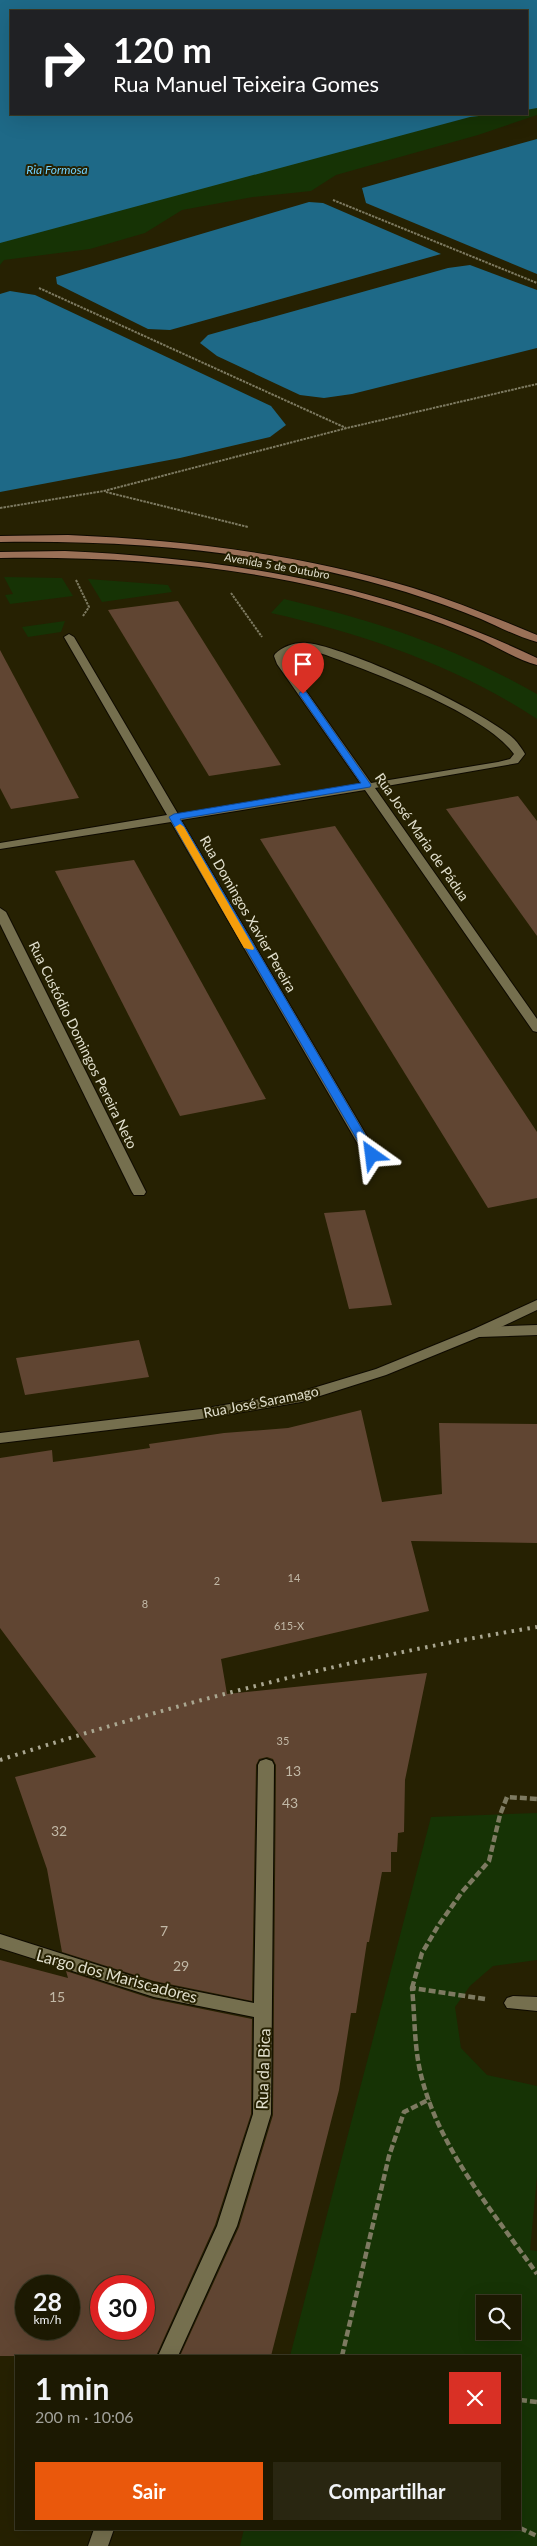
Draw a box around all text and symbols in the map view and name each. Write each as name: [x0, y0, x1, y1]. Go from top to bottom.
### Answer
text: 120 m: [113, 28, 212, 70]
icon: right: [30, 30, 95, 95]
text: Rua Manuel Teixeira Gomes: [113, 70, 379, 97]
water label: Ria Formosa: [26, 162, 88, 177]
street label: Avenida 5 de Outubro: [223, 550, 331, 581]
pin: [282, 643, 324, 694]
icon: arrive: [289, 650, 317, 678]
street label: Rua José Maria de Pádua: [372, 769, 473, 904]
street label: Rua Domingos Xavier Pereira: [197, 832, 300, 995]
street label: Rua Custódio Domingos Pereira Neto: [26, 938, 141, 1151]
position arrow: [345, 1128, 397, 1180]
street label: Rua José Saramago: [202, 1382, 320, 1421]
house number: 14: [288, 1571, 301, 1584]
house number: 2: [214, 1574, 220, 1587]
house number: 8: [142, 1597, 148, 1610]
house number: 615-X: [274, 1619, 305, 1632]
house number: 35: [277, 1734, 289, 1747]
house number: 13: [285, 1762, 301, 1779]
house number: 43: [282, 1794, 298, 1811]
house number: 32: [51, 1822, 67, 1839]
house number: 7: [160, 1922, 168, 1939]
street label: Largo dos Mariscadores: [35, 1945, 200, 2006]
house number: 29: [173, 1957, 189, 1974]
house number: 15: [49, 1988, 65, 2005]
street label: Rua da Bica: [252, 2028, 273, 2110]
speed limit sign: 30: [90, 2275, 155, 2340]
text: 28: [33, 2286, 62, 2316]
map controls: [476, 2295, 521, 2340]
button: search: [476, 2295, 521, 2340]
text: km/h: [33, 2312, 62, 2327]
text: 1 min: [35, 2370, 109, 2406]
button: close: [449, 2372, 501, 2424]
text: 200 m · 10:06: [35, 2407, 134, 2426]
button: Sair: [35, 2462, 263, 2520]
button: Compartilhar: [273, 2462, 501, 2520]

